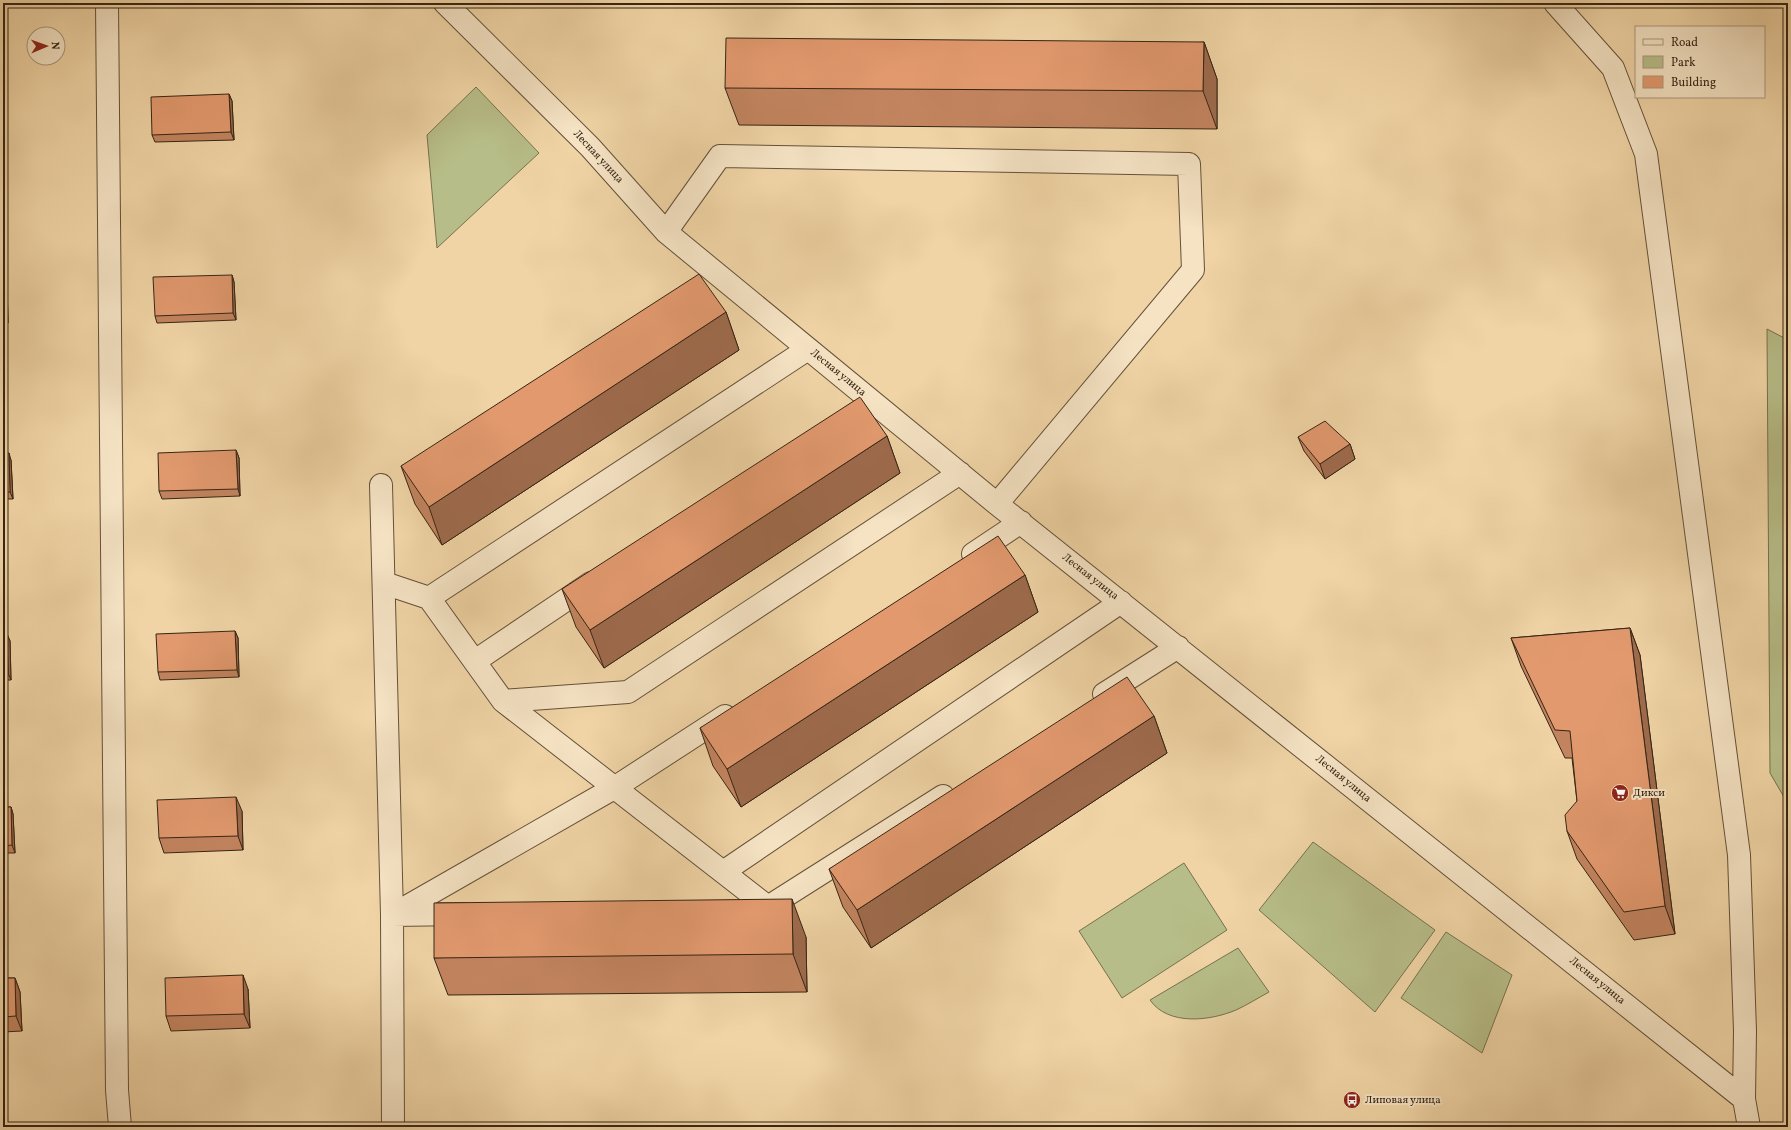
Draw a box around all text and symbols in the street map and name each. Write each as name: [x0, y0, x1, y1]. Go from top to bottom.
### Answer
north arrow: [26, 26, 66, 66]
legend: [1635, 26, 1765, 98]
text: Road: [1671, 35, 1698, 51]
text: N: [47, 41, 62, 50]
text: Park: [1671, 55, 1696, 71]
text: Building: [1671, 75, 1716, 91]
street label: Лесная улица: [569, 127, 627, 187]
street label: Лесная улица: [807, 346, 870, 401]
street label: Лесная улица: [1059, 550, 1122, 604]
street label: Лесная улица: [1312, 752, 1375, 807]
supermarket icon: Дикси: [1610, 783, 1630, 803]
place label: Дикси: [1633, 786, 1665, 801]
street label: Лесная улица: [1566, 954, 1629, 1009]
bus stop icon: Липовая улица: [1342, 1090, 1362, 1110]
place label: Липовая улица: [1365, 1093, 1441, 1108]

